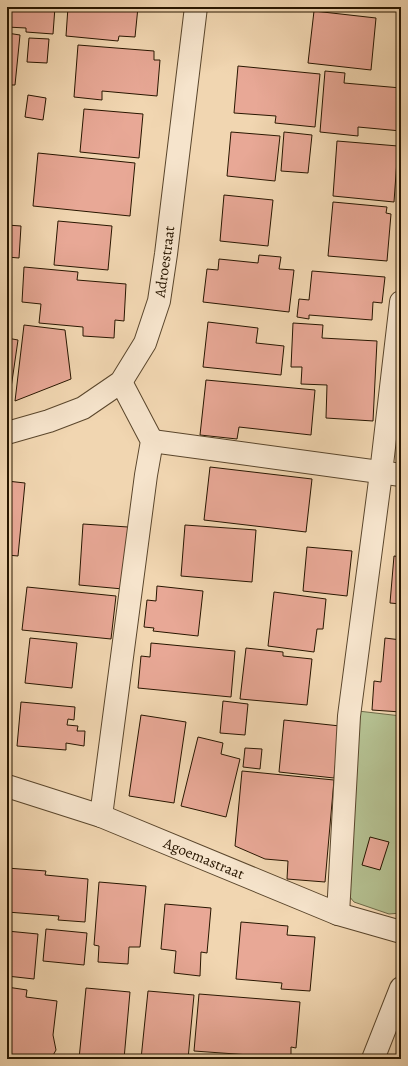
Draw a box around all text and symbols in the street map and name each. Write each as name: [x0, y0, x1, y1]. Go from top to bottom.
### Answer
street label: Adroestraat: [150, 225, 179, 300]
street label: Agoemastraat: [160, 833, 247, 884]

